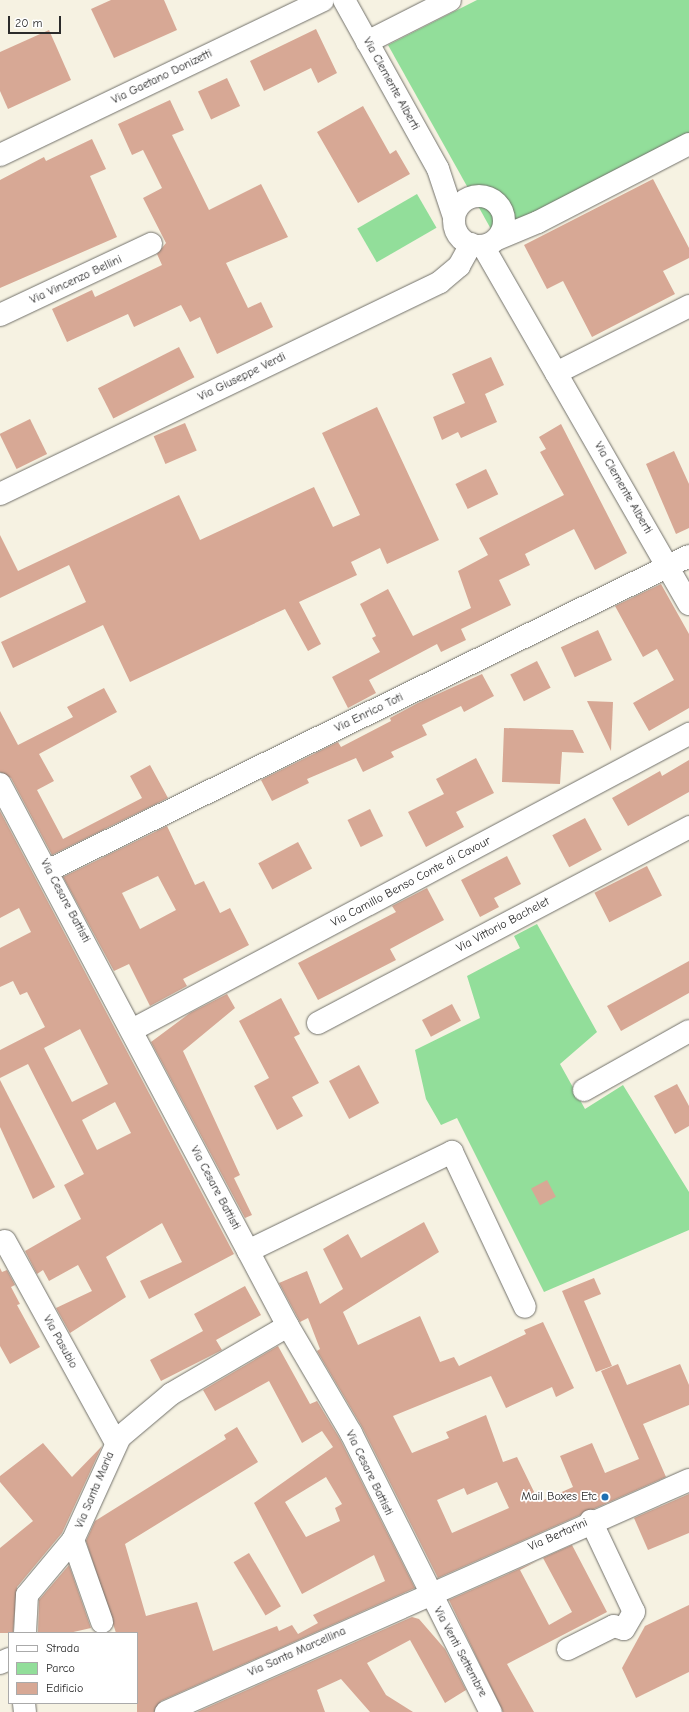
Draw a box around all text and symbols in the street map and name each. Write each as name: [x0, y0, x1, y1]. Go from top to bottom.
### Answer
scale bar: [10, 8, 63, 34]
text: 20 m: [15, 16, 43, 30]
street label: Via Clemente Alberti: [359, 35, 423, 133]
street label: Via Gaetano Donizetti: [109, 46, 215, 108]
street label: Via Vincenzo Bellini: [28, 252, 124, 308]
street label: Via Giuseppe Verdi: [196, 350, 288, 404]
street label: Via Clemente Alberti: [591, 439, 655, 537]
street label: Via Enrico Toti: [332, 690, 406, 736]
street label: Via Camillo Benso Conte di Cavour: [329, 834, 493, 930]
street label: Via Cesare Battisti: [37, 857, 93, 945]
street label: Via Vittorio Bachelet: [454, 894, 552, 956]
street label: Via Cesare Battisti: [187, 1144, 243, 1232]
street label: Via Pasubio: [40, 1313, 80, 1371]
street label: Via Cesare Battisti: [342, 1428, 396, 1518]
street label: Via Santa Maria: [72, 1449, 118, 1531]
place label: Mail Boxes Etc: [521, 1490, 597, 1504]
marker: Mail Boxes Etc: [600, 1492, 610, 1502]
street label: Via Bertarini: [526, 1515, 590, 1555]
street label: Via Venti Settembre: [430, 1605, 490, 1699]
street label: Via Santa Marcellina: [246, 1624, 348, 1680]
legend: [8, 1632, 138, 1704]
text: Strada: [46, 1641, 79, 1655]
text: Parco: [46, 1661, 75, 1675]
text: Edificio: [46, 1681, 83, 1695]

